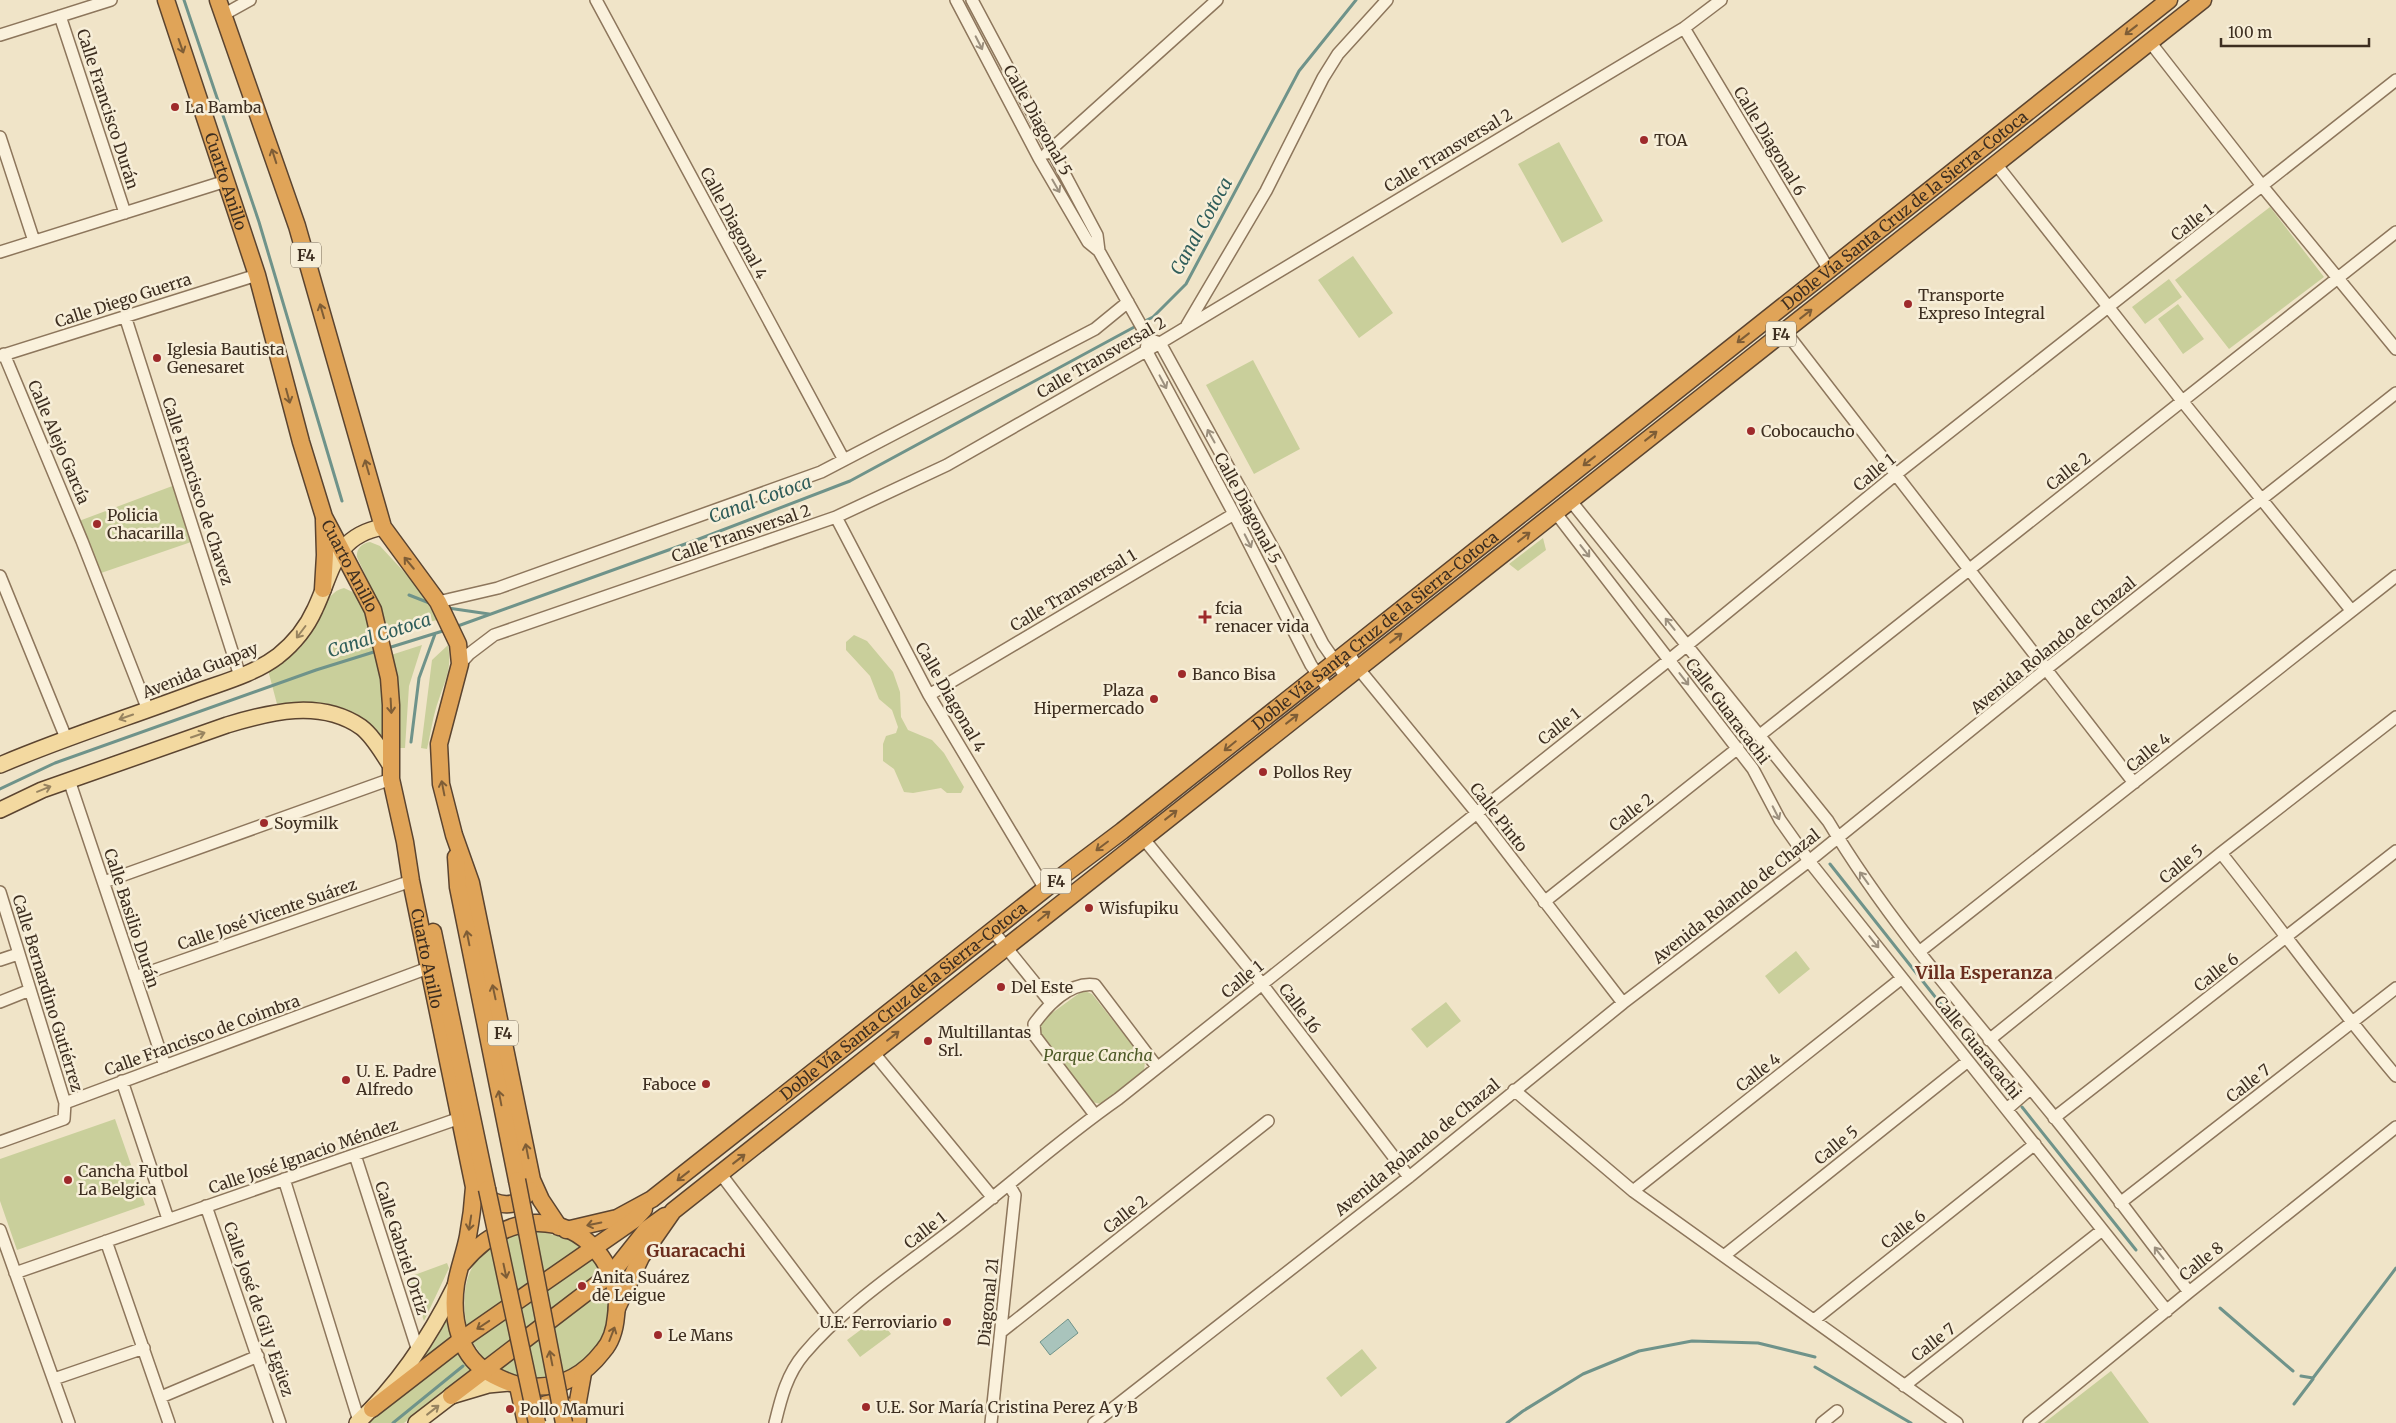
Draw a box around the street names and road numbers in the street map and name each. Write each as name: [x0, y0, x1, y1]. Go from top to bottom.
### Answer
street label: Calle Francisco Durán: [73, 26, 143, 192]
street label: Calle Diagonal 5: [999, 61, 1077, 179]
street label: Calle Diagonal 6: [1730, 83, 1811, 199]
street label: Calle Transversal 2: [1380, 104, 1516, 196]
street label: Doble Vía Santa Cruz de la Sierra-Cotoca: [1777, 106, 2032, 314]
street label: Cuarto Anillo: [201, 130, 251, 233]
street label: Calle Diagonal 4: [696, 164, 772, 282]
street label: Calle 1: [2167, 199, 2217, 245]
road number: F4: [291, 242, 321, 268]
street label: Calle Diego Guerra: [52, 268, 194, 331]
street label: Calle Transversal 2: [1033, 312, 1169, 402]
road number: F4: [1766, 322, 1796, 346]
street label: Calle Alejo García: [24, 377, 94, 507]
street label: Calle Francisco de Chavez: [158, 395, 238, 588]
street label: Calle 2: [2042, 447, 2094, 495]
street label: Calle Diagonal 5: [1210, 449, 1286, 567]
street label: Calle 1: [1849, 449, 1899, 495]
street label: Calle Transversal 2: [669, 500, 813, 566]
street label: Cuarto Anillo: [317, 516, 382, 615]
street label: Doble Vía Santa Cruz de la Sierra-Cotoca: [1248, 526, 1502, 734]
street label: Calle Transversal 1: [1006, 544, 1140, 636]
street label: Avenida Rolando de Chazal: [1966, 572, 2140, 718]
street label: Avenida Guapay: [138, 637, 261, 703]
street label: Calle Diagonal 4: [911, 638, 991, 756]
street label: Calle Guaracachi: [1682, 654, 1774, 768]
street label: Calle 1: [1534, 703, 1584, 749]
street label: Calle 4: [2122, 728, 2174, 776]
street label: Calle Pinto: [1466, 778, 1532, 856]
street label: Calle 2: [1605, 788, 1657, 836]
street label: Avenida Rolando de Chazal: [1648, 824, 1824, 968]
street label: Calle 5: [2155, 840, 2207, 888]
street label: Calle Basilio Durán: [100, 846, 164, 991]
road number: F4: [1041, 868, 1071, 894]
street label: Calle José Vicente Suárez: [175, 874, 360, 954]
street label: Calle Bernardino Gutiérrez: [8, 892, 88, 1094]
street label: Doble Vía Santa Cruz de la Sierra-Cotoca: [776, 897, 1031, 1104]
street label: Cuarto Anillo: [407, 907, 447, 1010]
street label: Calle 6: [2190, 948, 2242, 996]
street label: Calle 1: [1217, 956, 1267, 1002]
street label: Calle 16: [1275, 979, 1326, 1037]
street label: Calle Francisco de Coimbra: [102, 990, 303, 1080]
street label: Calle Guaracachi: [1930, 991, 2026, 1103]
road number: F4: [488, 1020, 518, 1046]
street label: Calle 4: [1732, 1048, 1784, 1096]
street label: Calle 7: [2222, 1060, 2274, 1106]
street label: Avenida Rolando de Chazal: [1330, 1074, 1504, 1220]
street label: Calle José Ignacio Méndez: [206, 1114, 400, 1198]
street label: Calle 5: [1810, 1121, 1862, 1169]
street label: Calle Gabriel Ortiz: [371, 1179, 433, 1318]
street label: Calle 2: [1099, 1190, 1151, 1238]
street label: Calle 6: [1877, 1205, 1929, 1253]
street label: Calle 1: [900, 1207, 950, 1253]
street label: Calle José de Gil y Egüez: [220, 1219, 298, 1399]
street label: Calle 8: [2175, 1237, 2227, 1285]
street label: Diagonal 21: [973, 1257, 1003, 1347]
street label: Calle 7: [1907, 1319, 1959, 1365]

